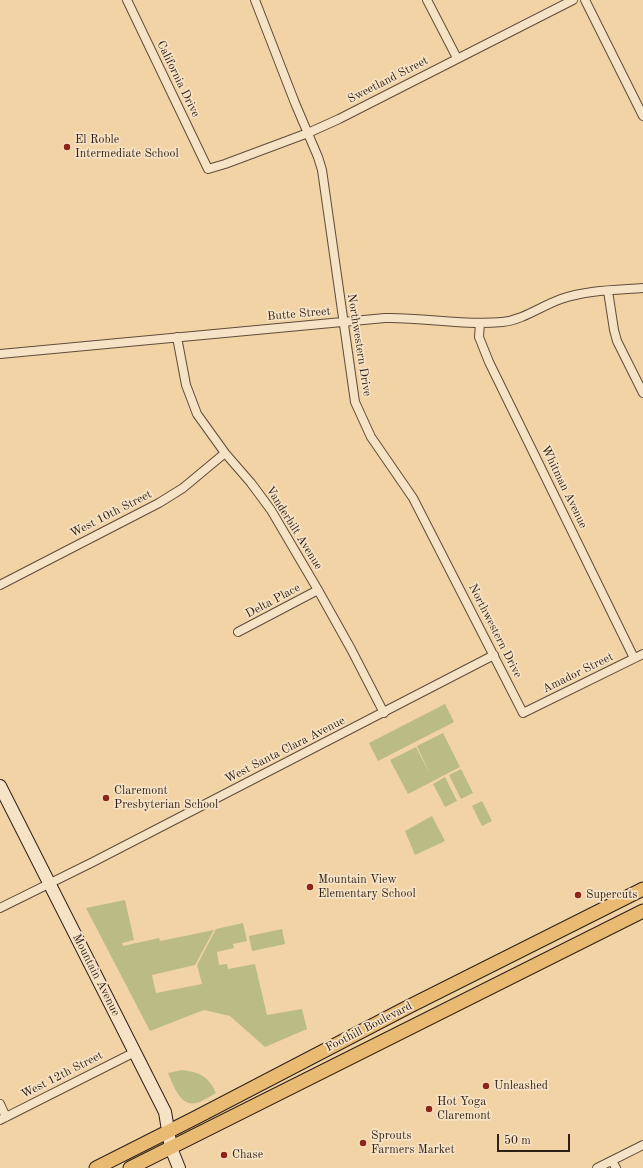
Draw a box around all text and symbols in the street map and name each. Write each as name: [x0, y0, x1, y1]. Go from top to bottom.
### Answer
street label: California Drive: [153, 38, 203, 120]
street label: Sweetland Street: [345, 53, 431, 107]
place label: El Roble Intermediate School: [75, 133, 179, 161]
marker: El Roble Intermediate School: [62, 142, 72, 152]
street label: Northwestern Drive: [344, 293, 374, 397]
street label: Butte Street: [267, 304, 331, 324]
street label: Whitman Avenue: [538, 443, 590, 531]
street label: Vanderbilt Avenue: [263, 484, 325, 572]
street label: West 10th Street: [68, 487, 154, 541]
street label: Delta Place: [243, 581, 303, 621]
street label: Northwestern Drive: [465, 582, 525, 680]
street label: Amador Street: [540, 650, 616, 696]
street label: West Santa Clara Avenue: [223, 713, 347, 787]
place label: Claremont Presbyterian School: [114, 784, 218, 812]
marker: Claremont Presbyterian School: [101, 793, 111, 803]
place label: Mountain View Elementary School: [318, 873, 416, 901]
marker: Mountain View Elementary School: [305, 882, 315, 892]
place label: Supercuts: [586, 888, 638, 902]
marker: Supercuts: [573, 890, 583, 900]
street label: Mountain Avenue: [69, 932, 123, 1018]
street label: Foothill Boulevard: [323, 999, 415, 1055]
street label: West 12th Street: [19, 1048, 105, 1102]
place label: Unleashed: [494, 1079, 548, 1093]
marker: Unleashed: [481, 1081, 491, 1091]
place label: Hot Yoga Claremont: [437, 1095, 491, 1123]
marker: Hot Yoga Claremont: [424, 1104, 434, 1114]
scale bar: [499, 1126, 572, 1152]
place label: Sprouts Farmers Market: [371, 1129, 455, 1157]
text: 50 m: [504, 1135, 531, 1147]
marker: Sprouts Farmers Market: [358, 1138, 368, 1148]
place label: Chase: [232, 1148, 263, 1162]
marker: Chase: [219, 1150, 229, 1160]

